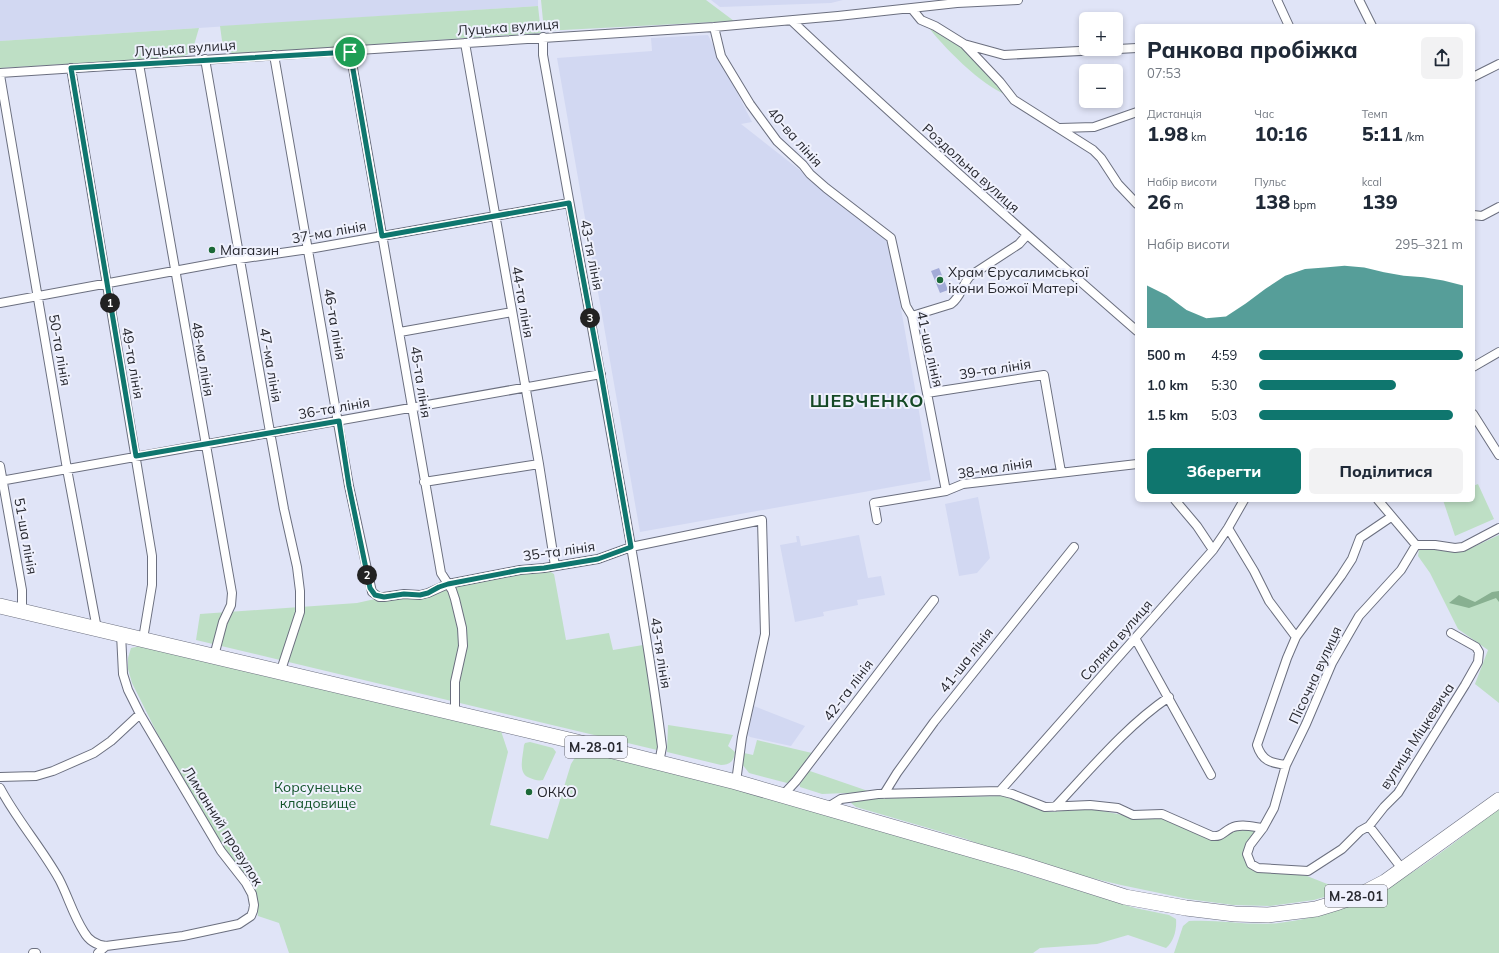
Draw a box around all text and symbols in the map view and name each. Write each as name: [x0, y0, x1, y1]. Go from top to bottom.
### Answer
map controls: [1079, 12, 1123, 108]
button: +: [1079, 12, 1123, 56]
street label: Луцька вулиця: [457, 14, 559, 40]
street label: Луцька вулиця: [134, 35, 236, 61]
pin: [333, 35, 367, 69]
text: Ранкова пробіжка: [1147, 36, 1358, 64]
button: share: [1421, 37, 1463, 79]
icon: arrive: [339, 41, 361, 63]
button: −: [1079, 64, 1123, 108]
text: 07:53: [1147, 65, 1181, 81]
street label: 40-ва лінія: [764, 103, 826, 171]
text: Дистанція: [1147, 107, 1202, 121]
text: Час: [1254, 107, 1274, 121]
text: Темп: [1362, 107, 1388, 121]
street label: Роздольна вулиця: [919, 119, 1023, 217]
text: 1.98: [1147, 121, 1188, 146]
text: 10:16: [1254, 121, 1308, 146]
text: 5:11: [1362, 121, 1403, 146]
text: km: [1188, 130, 1206, 144]
text: /km: [1403, 130, 1424, 144]
text: Набір висоти: [1147, 175, 1217, 189]
text: Пульс: [1254, 175, 1286, 189]
text: kcal: [1362, 175, 1382, 189]
text: 26: [1147, 189, 1171, 214]
text: 138: [1254, 189, 1290, 214]
text: 139: [1362, 189, 1398, 214]
text: m: [1171, 198, 1184, 212]
text: bpm: [1290, 198, 1316, 212]
street label: 37-ма лінія: [290, 217, 368, 247]
street label: 43-тя лінія: [576, 218, 608, 292]
text: Набір висоти: [1147, 236, 1230, 252]
text: 295–321 m: [1395, 236, 1463, 252]
place label: Магазин: [220, 241, 279, 259]
marker: Магазин: [207, 245, 217, 255]
place label: Храм Єрусалимської ікони Божої Матері: [948, 263, 1089, 297]
street label: 44-та лінія: [508, 265, 538, 339]
marker: Храм Єрусалимської ікони Божої Матері: [935, 275, 945, 285]
street label: 46-та лінія: [320, 287, 350, 361]
pin: 1: [100, 293, 120, 313]
text: 1: [107, 296, 113, 310]
pin: 3: [580, 308, 600, 328]
street label: 41-ша лінія: [912, 309, 948, 389]
text: 3: [587, 311, 593, 325]
street label: 50-та лінія: [45, 313, 75, 387]
street label: 48-ма лінія: [188, 320, 218, 398]
street label: 49-та лінія: [118, 326, 148, 400]
street label: 47-ма лінія: [256, 326, 286, 404]
street label: 45-та лінія: [406, 345, 436, 419]
text: 500 m: [1147, 347, 1186, 363]
text: 4:59: [1211, 347, 1237, 363]
street label: 39-та лінія: [958, 354, 1032, 384]
text: 1.0 km: [1147, 377, 1188, 393]
text: 5:30: [1211, 377, 1237, 393]
district label: ШЕВЧЕНКО: [810, 389, 924, 412]
street label: 36-та лінія: [297, 393, 371, 423]
text: 1.5 km: [1147, 407, 1188, 423]
text: 5:03: [1211, 407, 1237, 423]
button: Зберегти: [1147, 448, 1301, 494]
button: Поділитися: [1309, 448, 1463, 494]
street label: 38-ма лінія: [956, 453, 1034, 483]
street label: 51-ша лінія: [10, 496, 42, 576]
street label: 35-та лінія: [522, 537, 596, 565]
pin: 2: [357, 565, 377, 585]
text: 2: [364, 568, 370, 582]
street label: Соляна вулиця: [1076, 596, 1156, 684]
street label: 43-тя лінія: [646, 616, 676, 690]
street label: Пісочна вулиця: [1285, 623, 1345, 727]
street label: 41-ша лінія: [935, 624, 997, 696]
street label: 42-га лінія: [819, 656, 877, 724]
street label: вулиця Міцкевича: [1376, 679, 1458, 793]
road number: М-28-01: [565, 736, 627, 758]
street label: Лиманний провулок: [179, 763, 267, 890]
park label: Корсунецьке кладовище: [274, 778, 362, 812]
place label: ОККО: [537, 783, 577, 801]
marker: ОККО: [524, 787, 534, 797]
road number: М-28-01: [1325, 885, 1387, 907]

